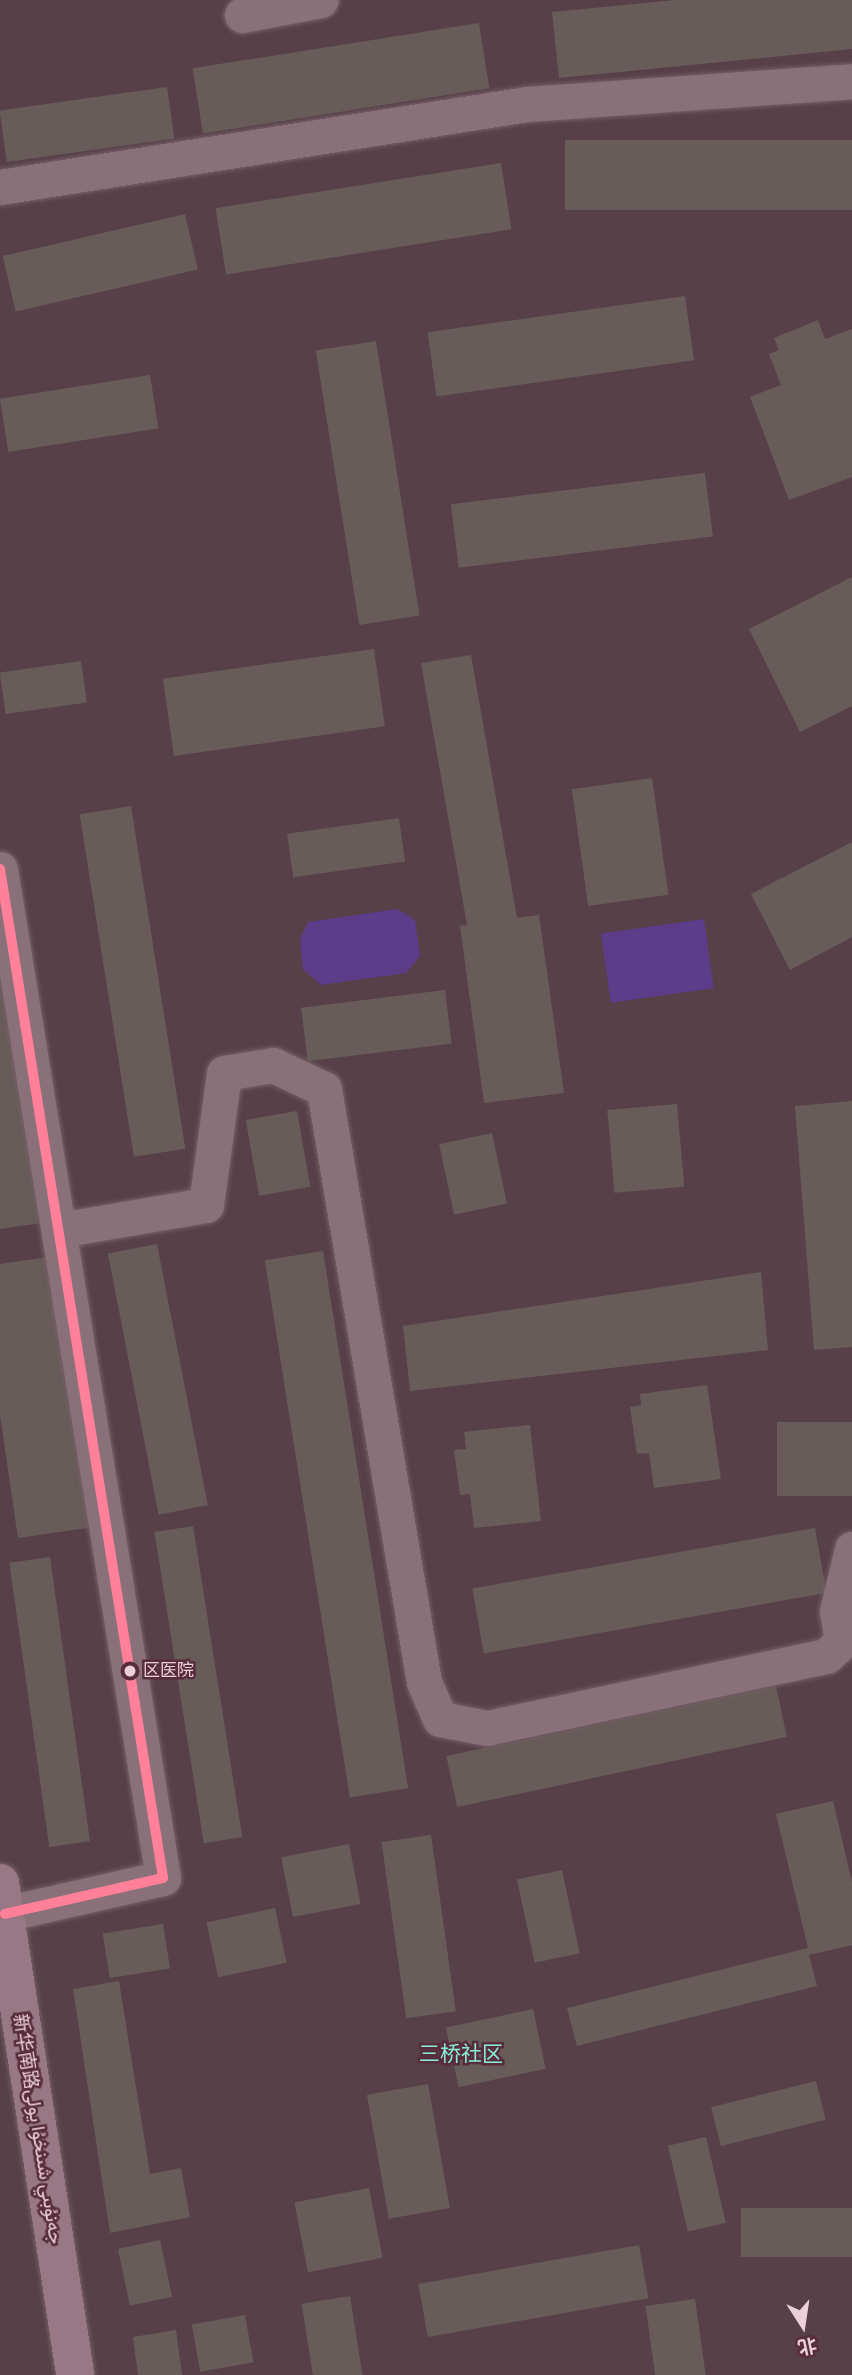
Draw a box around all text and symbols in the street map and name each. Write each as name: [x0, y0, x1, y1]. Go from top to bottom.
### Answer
place label: 区医院: [143, 1661, 194, 1681]
marker: 区医院: [123, 1664, 137, 1678]
street label: 新华南路جەنۇبىي شىنخۇا يولى: [9, 2012, 67, 2246]
district label: 三桥社区: [419, 2041, 503, 2067]
north arrow: [768, 2291, 838, 2361]
text: 北: [796, 2334, 819, 2359]

